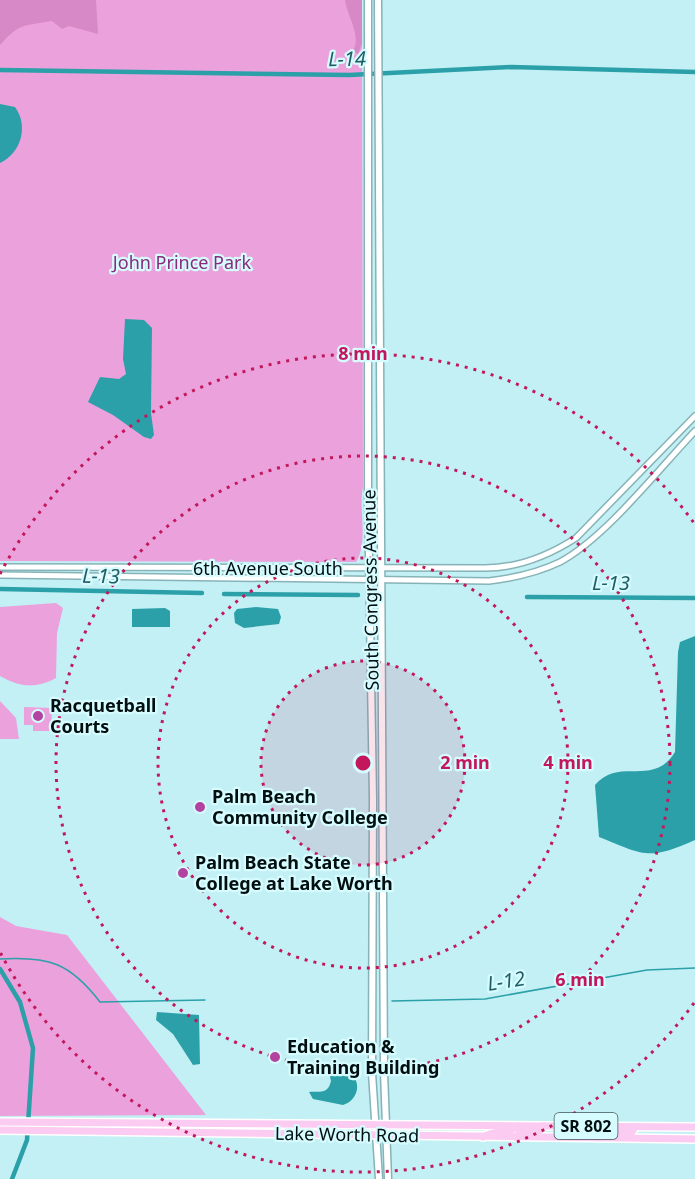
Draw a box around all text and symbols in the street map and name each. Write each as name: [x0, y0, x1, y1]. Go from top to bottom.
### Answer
water label: L-14: [328, 45, 366, 72]
park label: John Prince Park: [111, 250, 252, 274]
text: 8 min: [338, 341, 388, 365]
street label: South Congress Avenue: [356, 489, 384, 691]
street label: 6th Avenue South: [193, 556, 343, 580]
water label: L-13: [82, 562, 120, 589]
water label: L-13: [592, 569, 630, 596]
place label: Racquetball Courts: [50, 693, 156, 738]
marker: Racquetball Courts: [31, 709, 45, 723]
text: 2 min: [440, 750, 490, 774]
text: 4 min: [543, 750, 593, 774]
centre of rings: [353, 753, 373, 773]
place label: Palm Beach Community College: [212, 784, 388, 829]
marker: Palm Beach Community College: [193, 800, 207, 814]
place label: Palm Beach State College at Lake Worth: [195, 850, 393, 895]
marker: Palm Beach State College at Lake Worth: [176, 866, 190, 880]
water label: L-12: [485, 964, 527, 997]
text: 6 min: [555, 967, 605, 991]
place label: Education & Training Building: [287, 1034, 439, 1079]
marker: Education & Training Building: [268, 1050, 282, 1064]
road number: SR 802: [554, 1113, 618, 1139]
street label: Lake Worth Road: [275, 1121, 419, 1147]

